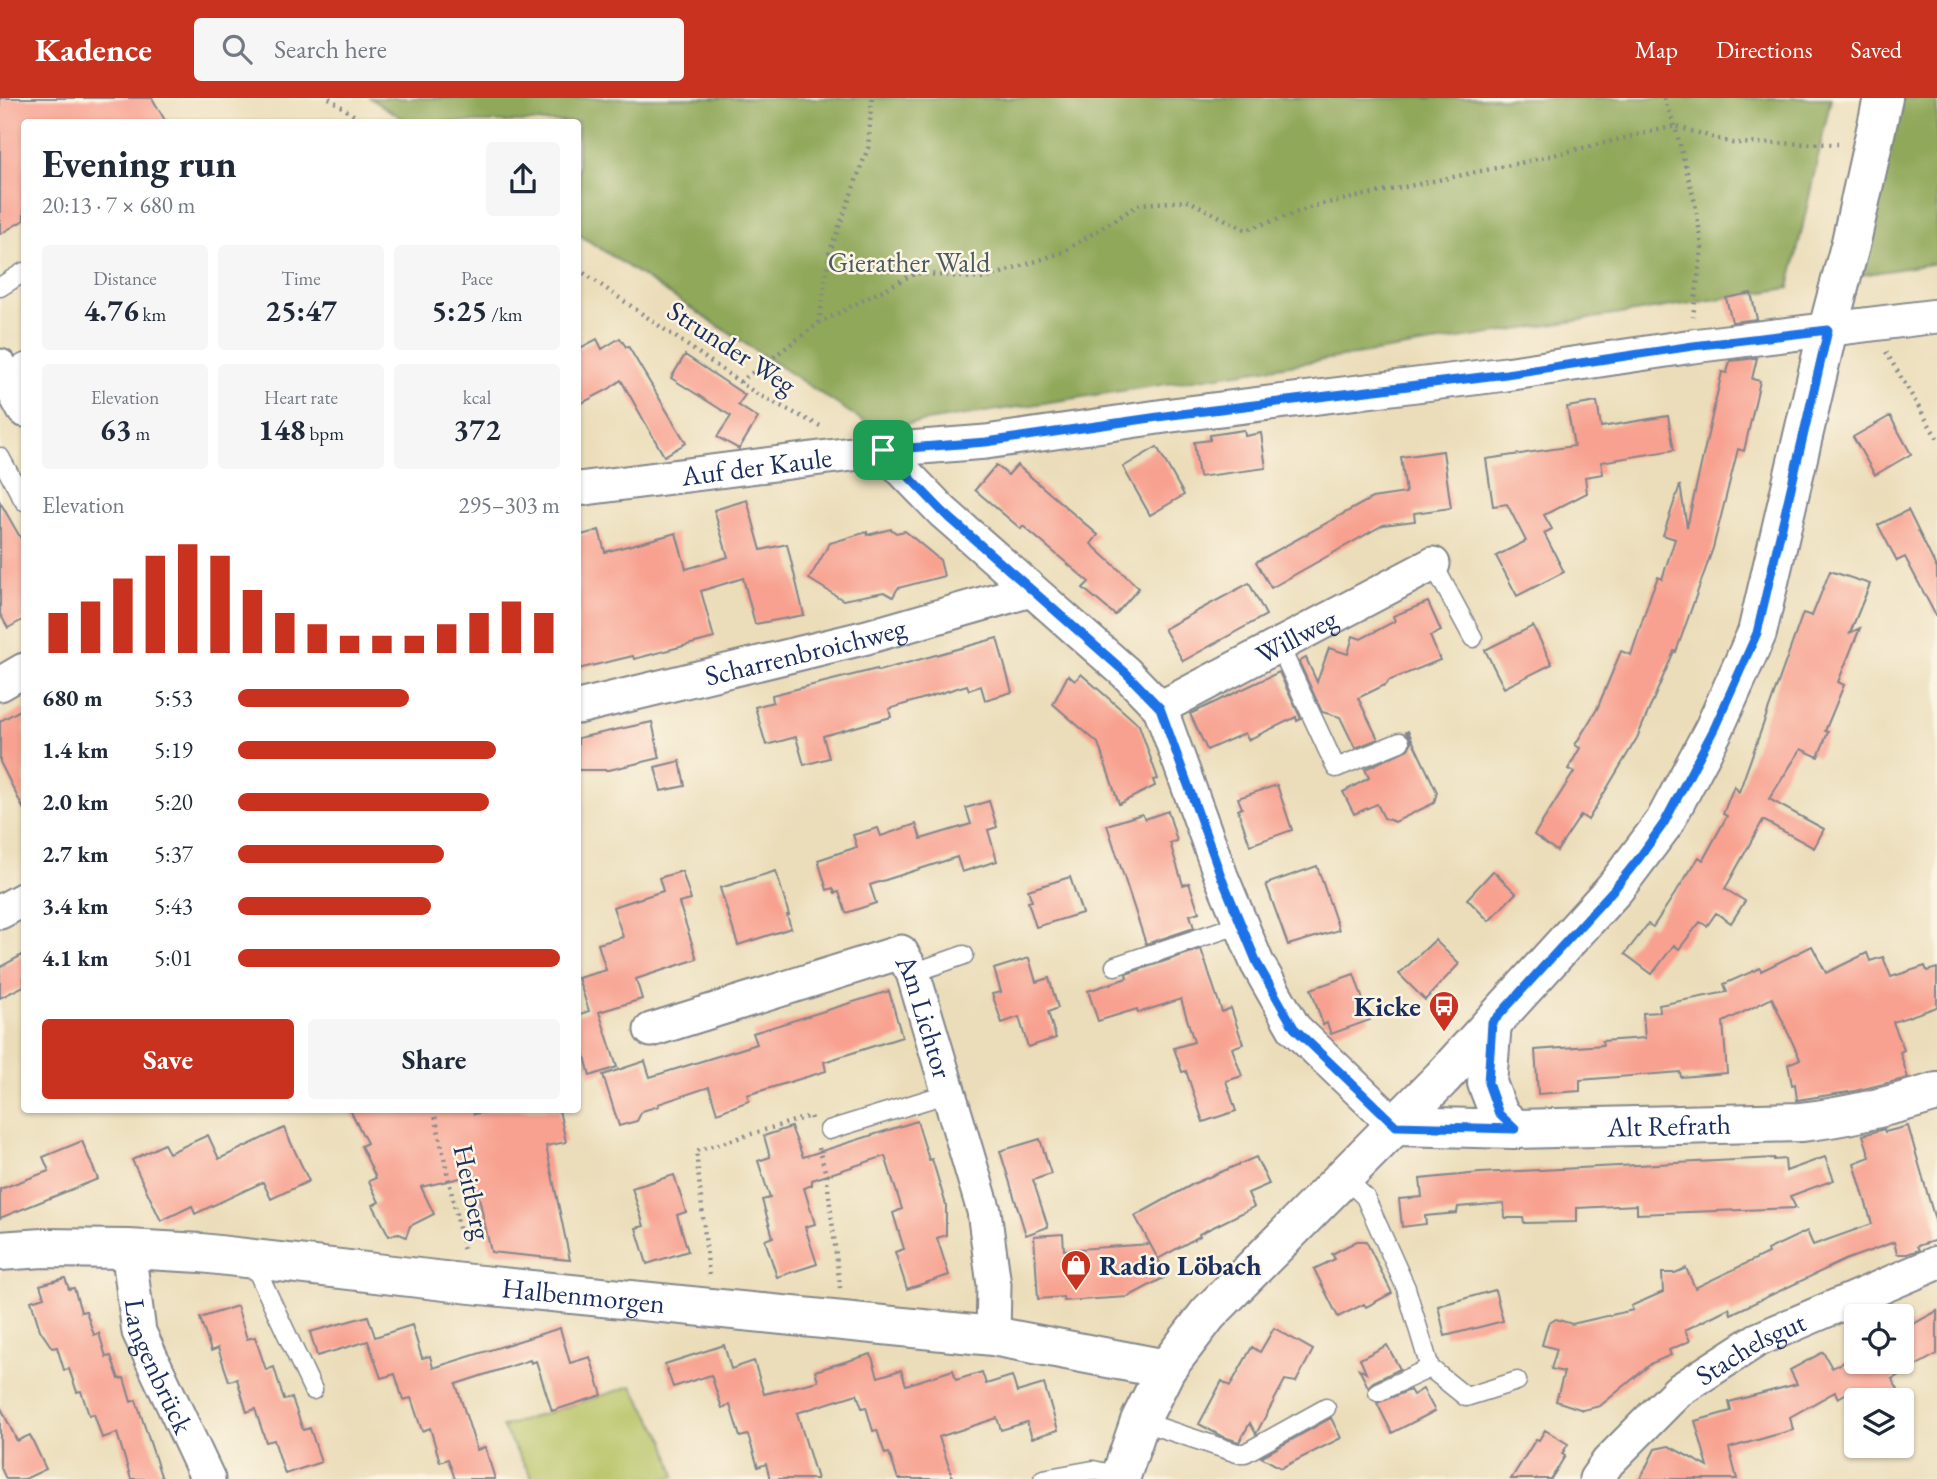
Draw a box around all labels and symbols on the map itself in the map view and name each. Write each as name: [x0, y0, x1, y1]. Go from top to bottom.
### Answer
park label: Gierather Wald: [828, 244, 991, 280]
street label: Strunder Weg: [661, 292, 804, 402]
pin: [853, 420, 913, 480]
street label: Auf der Kaule: [678, 439, 834, 494]
street label: Willweg: [1249, 600, 1344, 672]
street label: Scharrenbroichweg: [701, 609, 911, 694]
street label: Am Lichtor: [887, 947, 962, 1083]
place label: Kicke: [1354, 988, 1421, 1024]
bus stop icon: Kicke: [1427, 989, 1461, 1033]
street label: Alt Refrath: [1605, 1106, 1731, 1145]
street label: Heitberg: [445, 1141, 501, 1244]
place label: Radio Löbach: [1099, 1247, 1262, 1283]
shop icon: Radio Löbach: [1059, 1248, 1093, 1292]
street label: Halbenmorgen: [500, 1269, 667, 1321]
street label: Langenbrück: [117, 1297, 202, 1440]
street label: Stachelsgut: [1688, 1303, 1811, 1393]

